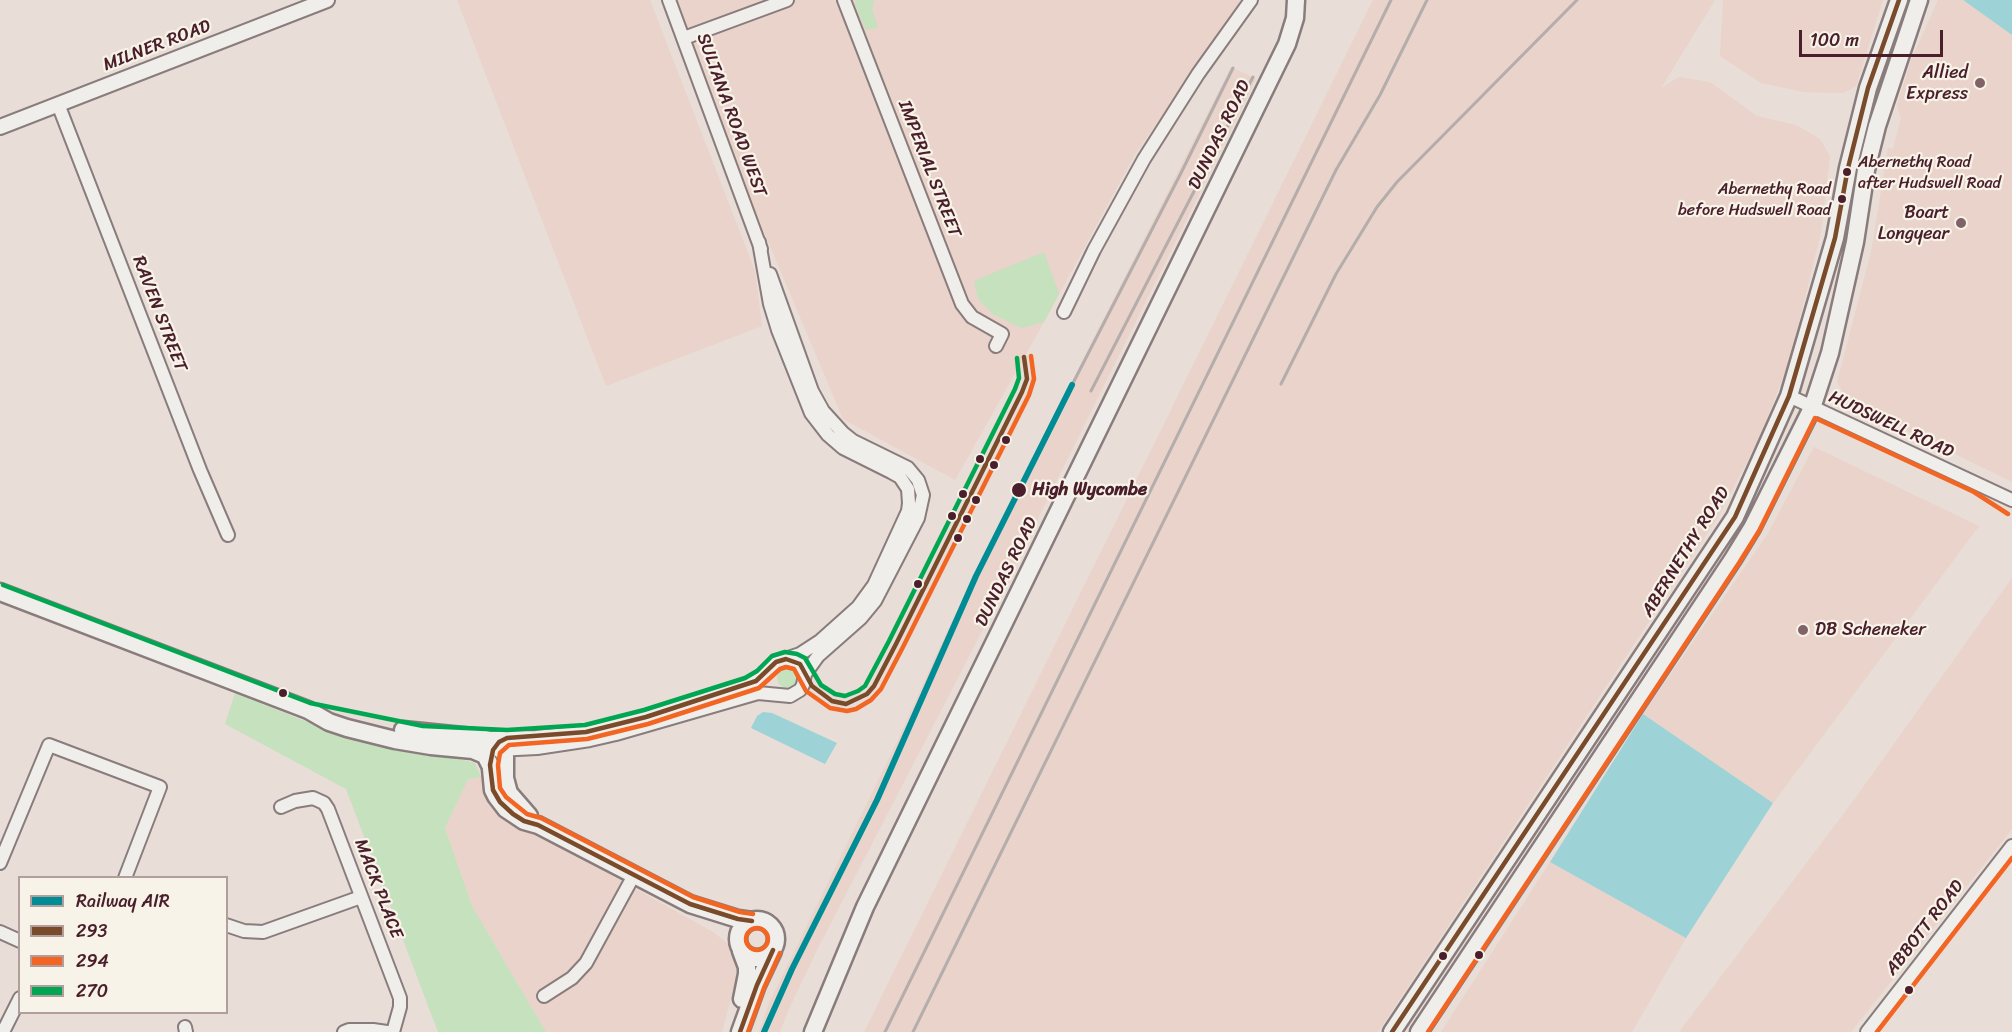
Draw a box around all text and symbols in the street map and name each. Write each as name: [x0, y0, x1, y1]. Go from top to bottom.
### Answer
street label: MILNER ROAD: [100, 16, 214, 76]
scale bar: [1802, 18, 1946, 56]
text: 100 m: [1810, 24, 1859, 56]
street label: SULTANA ROAD WEST: [691, 30, 771, 200]
place label: Allied Express: [1906, 62, 1968, 104]
marker: Allied Express: [1973, 76, 1987, 90]
street label: DUNDAS ROAD: [1184, 77, 1256, 193]
street label: IMPERIAL STREET: [893, 97, 965, 241]
place label: Abernethy Road after Hudswell Road: [1858, 153, 2001, 191]
marker: Abernethy Road after Hudswell Road: [1841, 166, 1853, 178]
place label: Abernethy Road before Hudswell Road: [1678, 180, 1831, 218]
marker: Abernethy Road before Hudswell Road: [1836, 193, 1848, 205]
place label: Boart Longyear: [1878, 202, 1949, 244]
marker: Boart Longyear: [1954, 216, 1968, 230]
street label: RAVEN STREET: [127, 253, 191, 375]
street label: HUDSWELL ROAD: [1825, 387, 1957, 463]
unlabelled marker: [1000, 434, 1012, 446]
unlabelled marker: [974, 453, 986, 465]
unlabelled marker: [988, 459, 1000, 471]
place label: High Wycombe: [1032, 479, 1147, 501]
marker: High Wycombe: [1010, 481, 1028, 499]
street label: ABERNETHY ROAD: [1637, 483, 1735, 621]
unlabelled marker: [957, 488, 969, 500]
unlabelled marker: [970, 494, 982, 506]
unlabelled marker: [946, 510, 958, 522]
unlabelled marker: [961, 513, 973, 525]
street label: DUNDAS ROAD: [971, 514, 1043, 630]
unlabelled marker: [952, 532, 964, 544]
unlabelled marker: [912, 578, 924, 590]
place label: DB Scheneker: [1815, 619, 1926, 641]
marker: DB Scheneker: [1796, 623, 1810, 637]
unlabelled marker: [277, 687, 289, 699]
street label: MACK PLACE: [349, 836, 407, 942]
legend: [18, 876, 228, 1014]
street label: ABBOTT ROAD: [1881, 876, 1969, 980]
text: Railway AIR: [76, 885, 170, 917]
text: 293: [76, 915, 107, 947]
text: 294: [76, 945, 109, 977]
unlabelled marker: [1473, 949, 1485, 961]
unlabelled marker: [1437, 950, 1449, 962]
text: 270: [76, 975, 108, 1007]
unlabelled marker: [1903, 984, 1915, 996]

